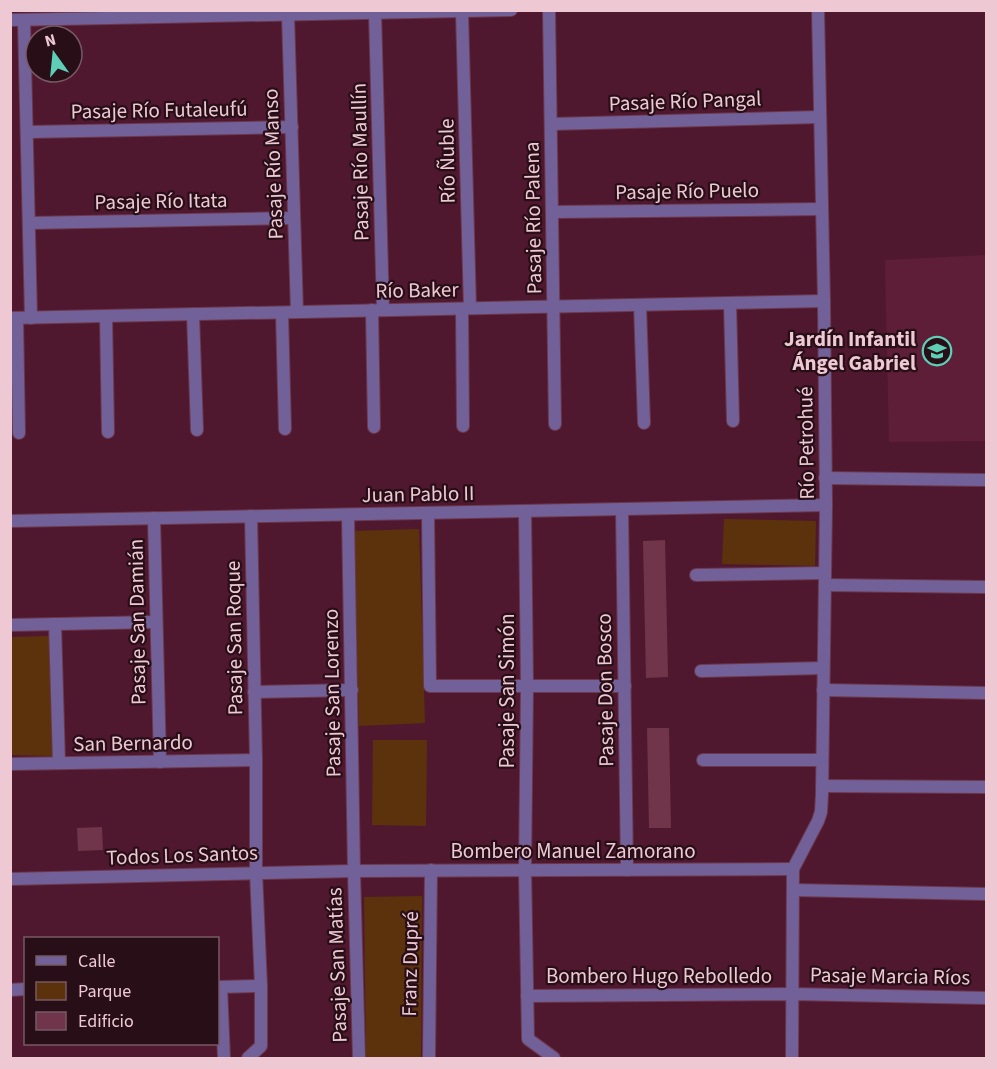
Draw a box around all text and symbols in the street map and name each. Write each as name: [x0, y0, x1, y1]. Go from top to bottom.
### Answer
north arrow: [24, 24, 84, 84]
text: N: [42, 28, 58, 52]
street label: Pasaje Río Maullín: [344, 83, 376, 241]
street label: Pasaje Río Pangal: [608, 83, 762, 119]
street label: Pasaje Río Manso: [255, 88, 291, 240]
street label: Pasaje Río Futaleufú: [70, 93, 248, 127]
street label: Río Ñuble: [431, 118, 463, 204]
street label: Pasaje Río Palena: [517, 141, 549, 295]
street label: Pasaje Río Puelo: [615, 175, 759, 207]
street label: Pasaje Río Itata: [94, 185, 228, 217]
street label: Río Baker: [375, 274, 460, 306]
place label: Jardín Infantil Ángel Gabriel: [784, 324, 916, 378]
school or university icon: Jardín Infantil Ángel Gabriel: [921, 335, 953, 367]
street label: Río Petrohué: [790, 386, 822, 500]
street label: Juan Pablo II: [361, 478, 475, 510]
street label: Pasaje San Damián: [121, 539, 153, 705]
street label: Pasaje San Roque: [218, 560, 250, 716]
street label: Pasaje San Lorenzo: [316, 608, 348, 778]
street label: Pasaje Don Bosco: [589, 613, 621, 767]
street label: Pasaje San Simón: [492, 614, 522, 768]
street label: San Bernardo: [73, 727, 193, 759]
street label: Bombero Manuel Zamorano: [450, 836, 696, 866]
street label: Todos Los Santos: [106, 837, 259, 873]
street label: Pasaje San Matías: [319, 887, 355, 1043]
street label: Franz Dupré: [394, 911, 426, 1017]
legend: [24, 937, 219, 1045]
text: Calle: [78, 949, 116, 974]
street label: Pasaje Marcia Ríos: [810, 960, 971, 992]
street label: Bombero Hugo Rebolledo: [546, 961, 772, 991]
text: Parque: [78, 979, 131, 1004]
text: Edificio: [78, 1009, 134, 1034]

